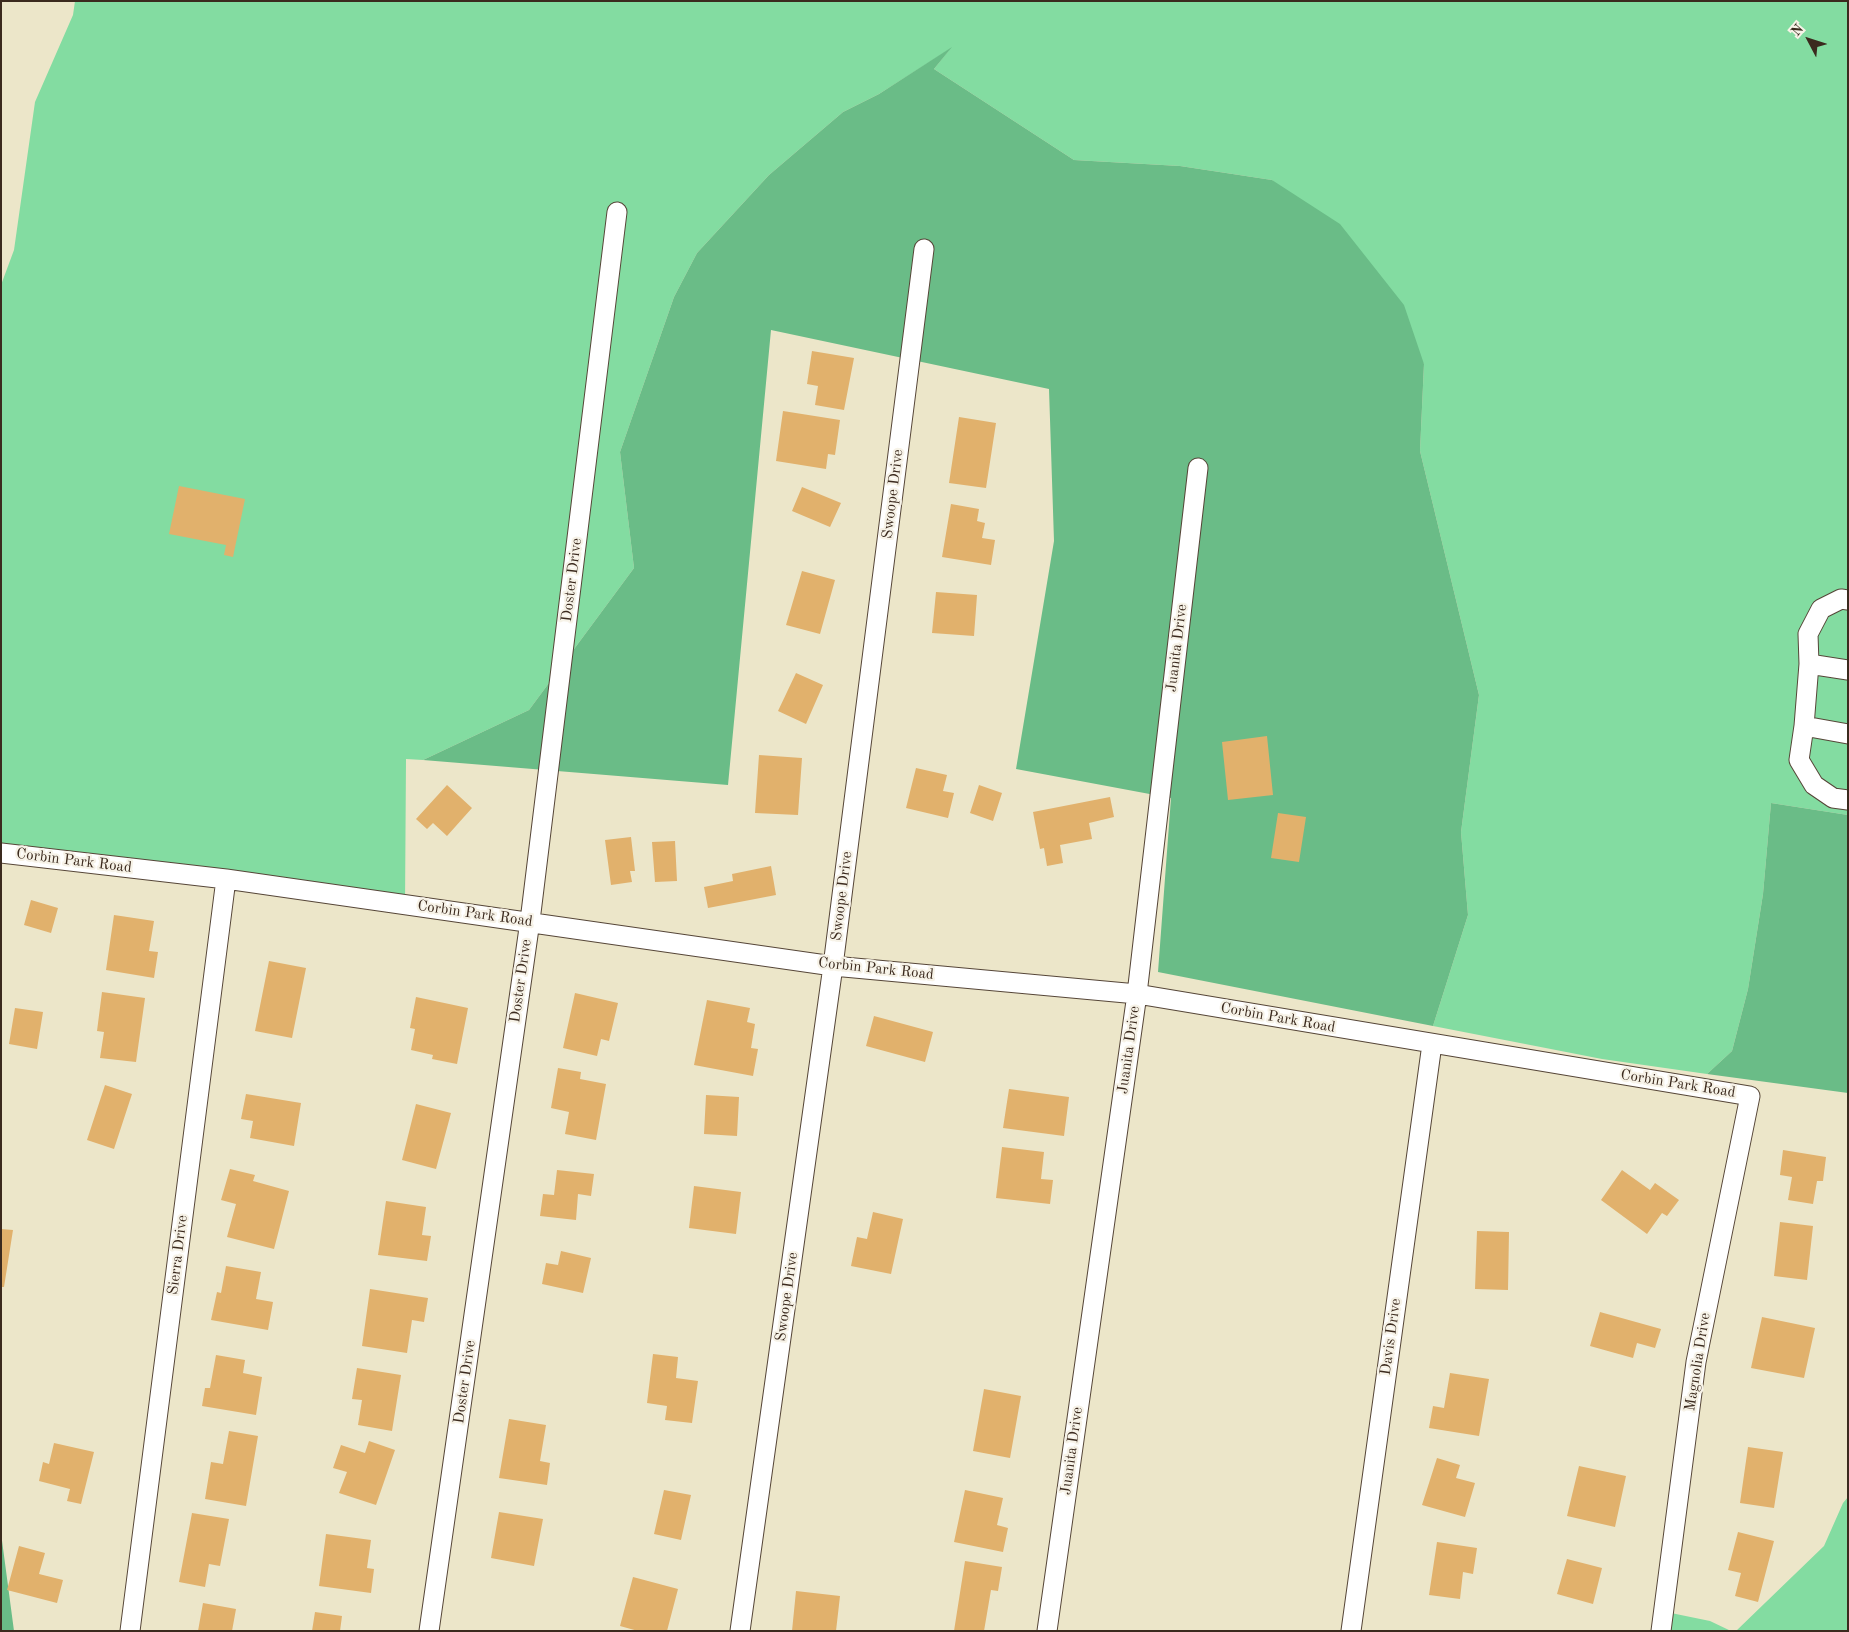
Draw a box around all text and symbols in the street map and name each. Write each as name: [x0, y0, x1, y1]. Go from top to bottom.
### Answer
north arrow: [1784, 15, 1834, 65]
text: N: [1789, 22, 1806, 39]
street label: Swoope Drive: [879, 448, 907, 540]
street label: Doster Drive: [558, 537, 586, 623]
street label: Juanita Drive: [1163, 603, 1191, 693]
street label: Corbin Park Road: [15, 845, 133, 877]
street label: Swoope Drive: [828, 850, 856, 942]
street label: Corbin Park Road: [416, 897, 534, 931]
street label: Doster Drive: [506, 938, 536, 1024]
street label: Corbin Park Road: [817, 954, 935, 984]
street label: Corbin Park Road: [1219, 999, 1337, 1037]
street label: Juanita Drive: [1114, 1005, 1144, 1095]
street label: Corbin Park Road: [1619, 1066, 1737, 1102]
street label: Sierra Drive: [164, 1214, 192, 1296]
street label: Swoope Drive: [772, 1251, 802, 1343]
street label: Davis Drive: [1377, 1297, 1405, 1377]
street label: Magnolia Drive: [1681, 1312, 1715, 1412]
street label: Doster Drive: [450, 1339, 480, 1425]
street label: Juanita Drive: [1057, 1406, 1087, 1496]

